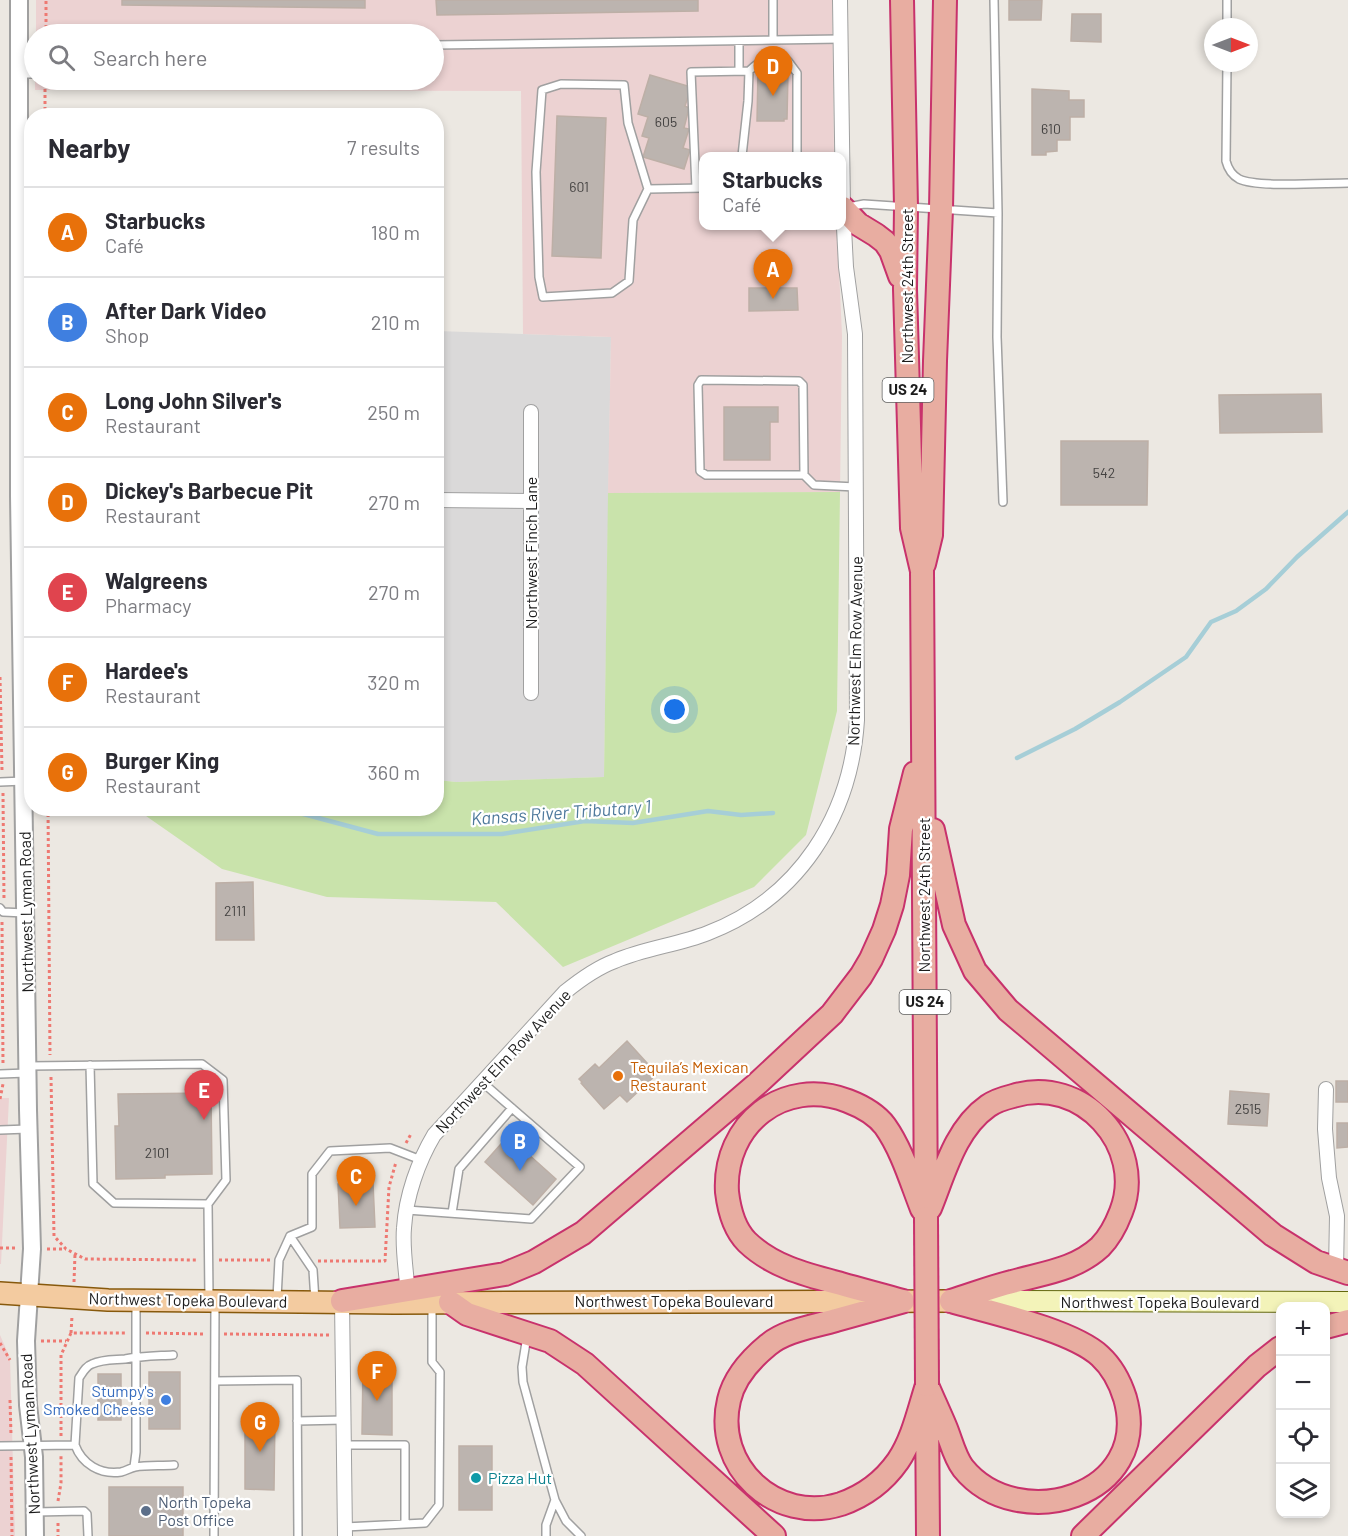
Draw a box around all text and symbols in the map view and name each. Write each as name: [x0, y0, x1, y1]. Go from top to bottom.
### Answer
north arrow: [1204, 18, 1258, 72]
search box: [24, 24, 444, 90]
icon: search: [45, 41, 78, 74]
text: Search here: [93, 44, 207, 70]
pin: D: [754, 46, 792, 96]
house number: 605: [655, 113, 677, 130]
house number: 610: [1041, 120, 1061, 137]
text: Nearby: [48, 132, 130, 163]
text: 7 results: [347, 135, 420, 159]
popup: [699, 152, 846, 230]
text: Starbucks: [722, 166, 823, 192]
house number: 601: [569, 178, 589, 195]
text: Café: [722, 192, 761, 216]
text: Starbucks: [105, 207, 205, 233]
street label: Northwest 24th Street: [897, 209, 916, 363]
text: A: [61, 220, 74, 244]
text: 180 m: [371, 220, 420, 244]
text: Café: [105, 233, 144, 257]
pin: A: [754, 250, 792, 299]
text: After Dark Video: [105, 297, 266, 323]
text: B: [61, 310, 74, 334]
text: 210 m: [371, 310, 420, 334]
text: Shop: [105, 323, 149, 347]
road number: US 24: [882, 378, 934, 402]
text: Long John Silver's: [105, 387, 282, 413]
text: C: [61, 400, 74, 424]
text: 250 m: [367, 400, 420, 424]
text: Restaurant: [105, 413, 201, 437]
house number: 542: [1093, 464, 1115, 481]
text: Dickey's Barbecue Pit: [105, 477, 313, 503]
street label: Northwest Finch Lane: [521, 477, 540, 629]
text: D: [61, 490, 74, 514]
text: 270 m: [368, 490, 420, 514]
text: Restaurant: [105, 503, 201, 527]
street label: Northwest Elm Row Avenue: [843, 556, 866, 746]
text: Walgreens: [105, 567, 207, 593]
text: E: [62, 580, 73, 604]
text: 270 m: [368, 580, 420, 604]
text: Pharmacy: [105, 593, 191, 617]
text: Hardee's: [105, 657, 188, 683]
text: F: [62, 670, 73, 694]
text: 320 m: [367, 670, 420, 694]
text: Restaurant: [105, 683, 201, 707]
your location: [660, 695, 689, 724]
text: Burger King: [105, 747, 219, 773]
text: G: [61, 760, 74, 784]
text: 360 m: [368, 760, 420, 784]
text: Restaurant: [105, 773, 201, 797]
water label: Kansas River Tributary 1: [470, 795, 652, 829]
street label: Northwest 24th Street: [914, 818, 933, 972]
street label: Northwest Lyman Road: [15, 831, 36, 993]
house number: 2111: [224, 902, 246, 919]
street label: Northwest Elm Row Avenue: [431, 985, 574, 1137]
road number: US 24: [900, 990, 950, 1014]
place label: Tequila’s Mexican Restaurant: [630, 1057, 749, 1094]
marker: Tequila’s Mexican Restaurant: [611, 1069, 625, 1083]
pin: E: [184, 1070, 224, 1120]
house number: 2515: [1235, 1100, 1261, 1117]
pin: B: [500, 1122, 540, 1171]
house number: 2101: [145, 1144, 169, 1161]
pin: C: [336, 1156, 376, 1206]
street label: Northwest Topeka Boulevard: [88, 1288, 288, 1311]
street label: Northwest Topeka Boulevard: [575, 1291, 773, 1310]
street label: Northwest Topeka Boulevard: [1061, 1292, 1259, 1311]
map controls: [1276, 1302, 1330, 1518]
button: +: [1276, 1302, 1330, 1356]
pin: F: [358, 1352, 397, 1401]
street label: Northwest Lyman Road: [16, 1353, 43, 1515]
button: −: [1276, 1356, 1330, 1410]
place label: Stumpy's Smoked Cheese: [43, 1381, 154, 1418]
marker: Stumpy's Smoked Cheese: [159, 1393, 173, 1407]
pin: G: [240, 1402, 280, 1452]
button: locate: [1276, 1410, 1330, 1464]
button: layers: [1276, 1464, 1330, 1518]
place label: Pizza Hut: [488, 1468, 552, 1487]
marker: Pizza Hut: [469, 1471, 483, 1485]
place label: North Topeka Post Office: [158, 1492, 251, 1529]
marker: North Topeka Post Office: [139, 1504, 153, 1518]

